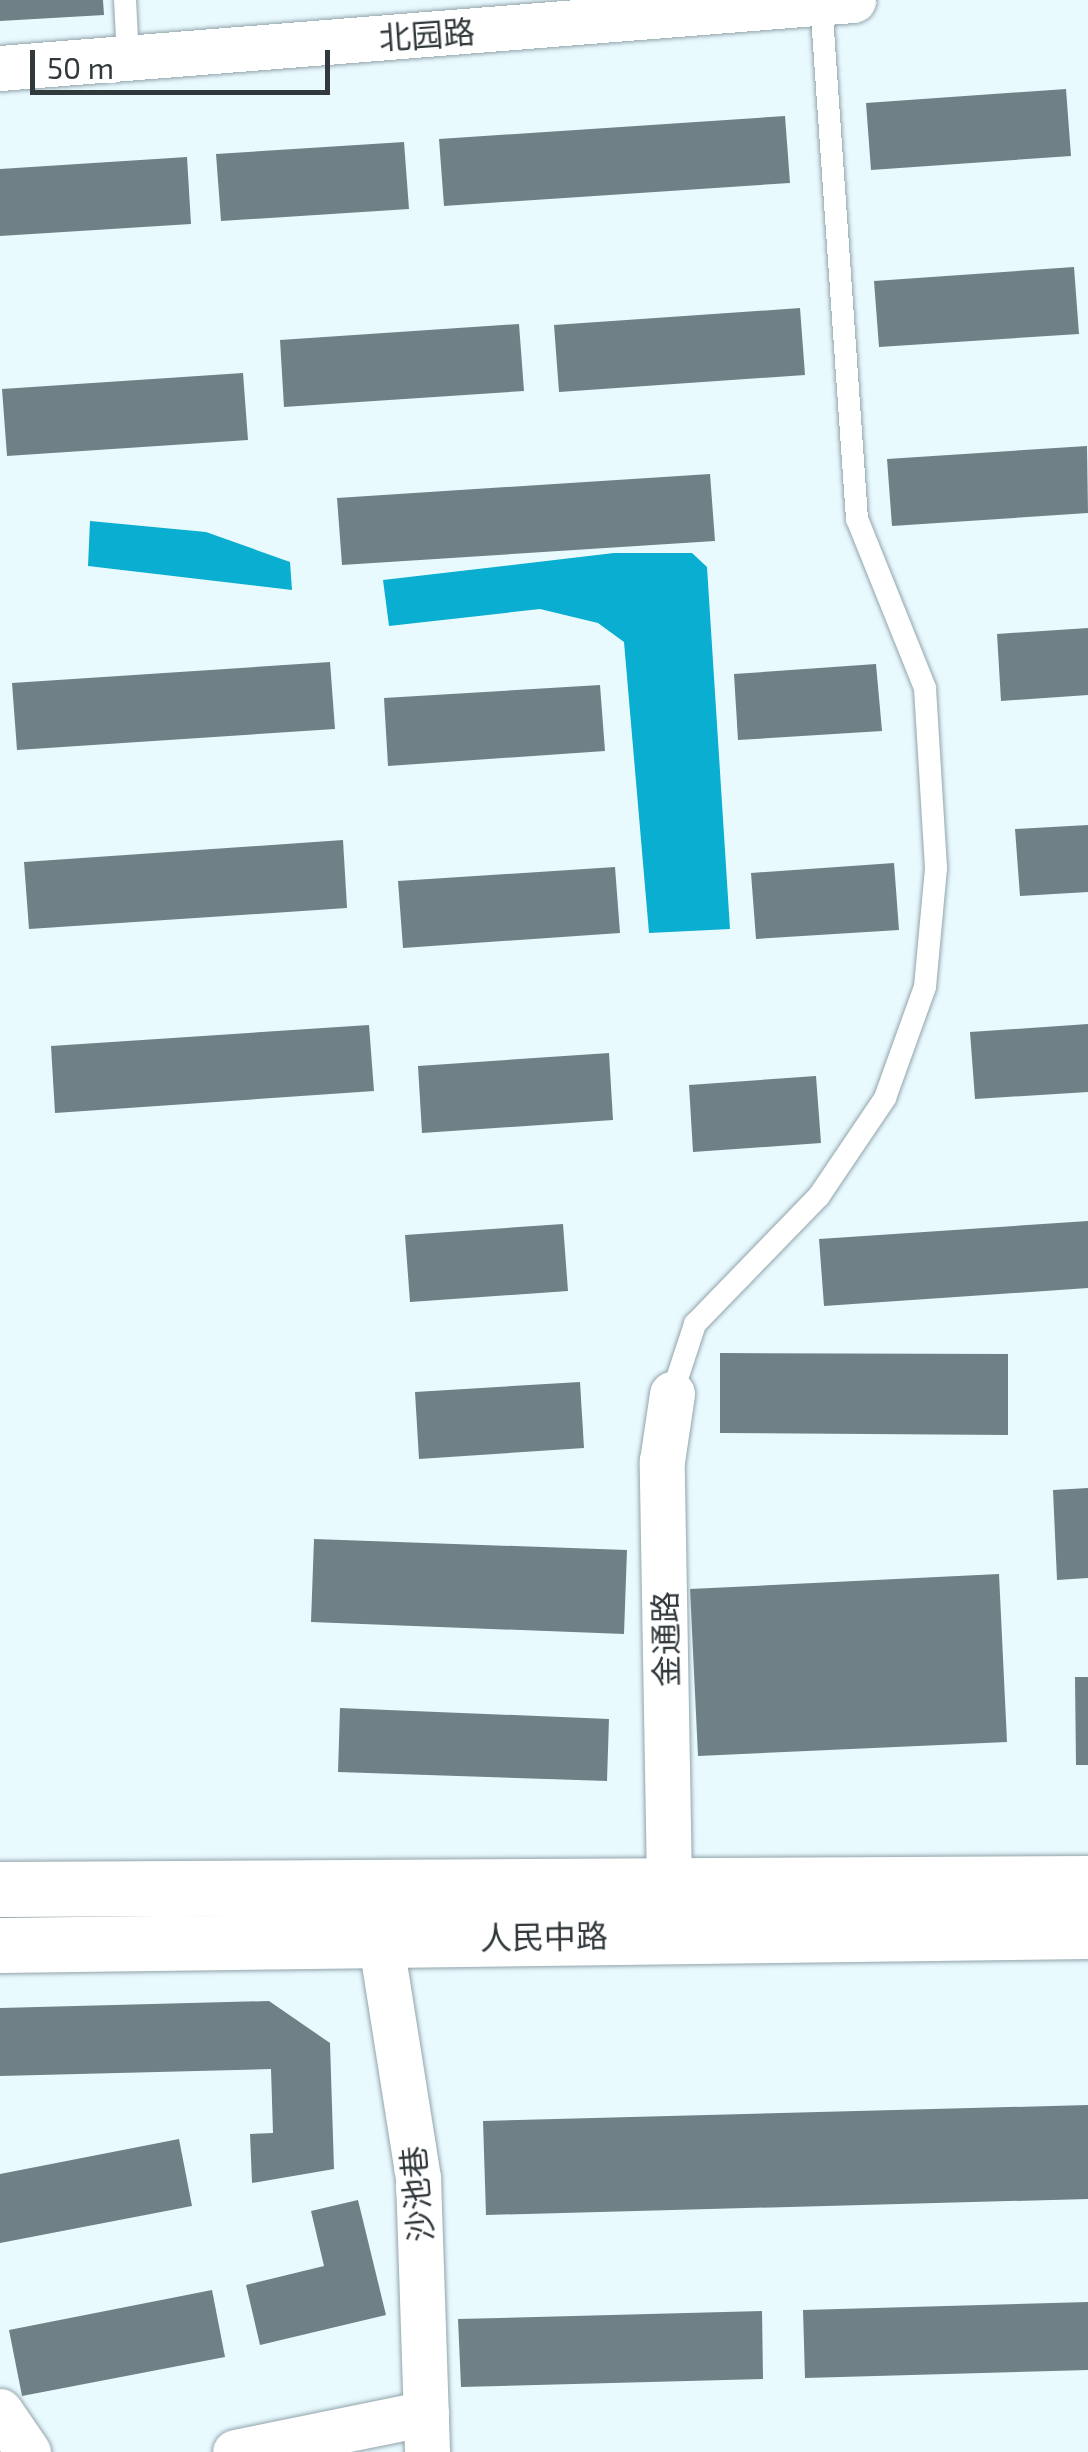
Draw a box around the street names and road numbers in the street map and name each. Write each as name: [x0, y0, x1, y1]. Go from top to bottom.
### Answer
street label: 北园路: [378, 11, 476, 57]
street label: 金通路: [645, 1591, 685, 1687]
street label: 人民中路: [480, 1916, 608, 1956]
street label: 沙池巷: [393, 2145, 439, 2243]

